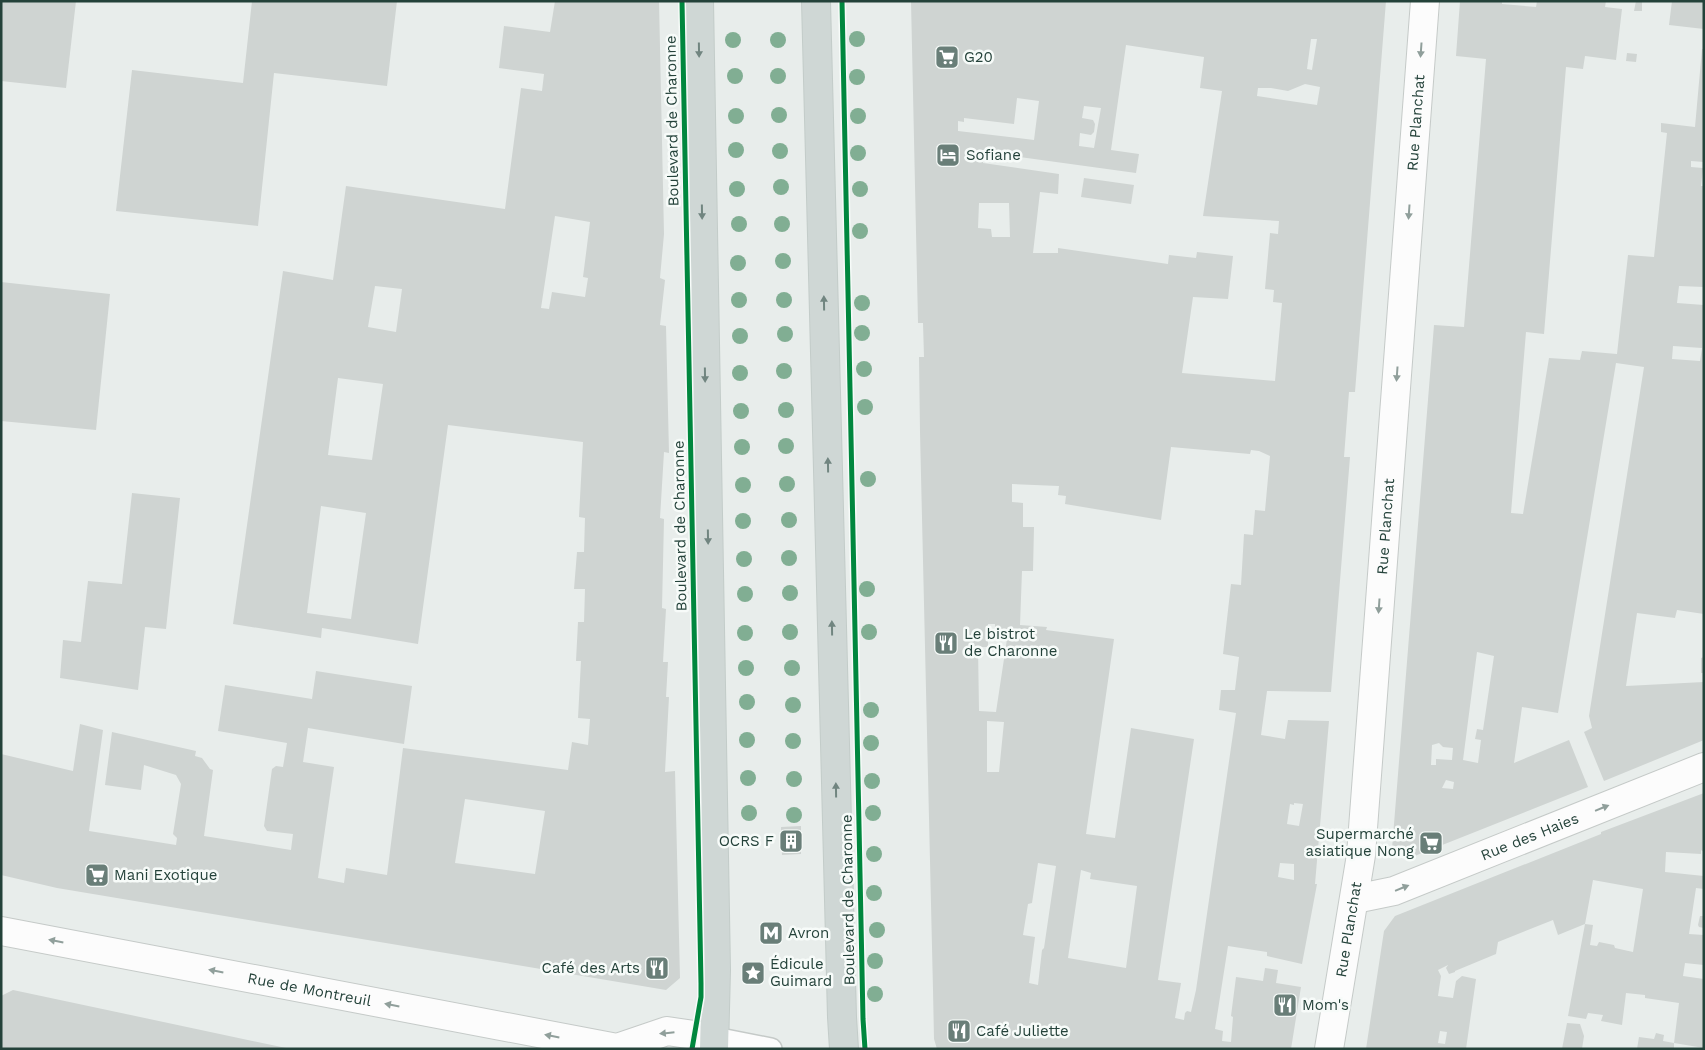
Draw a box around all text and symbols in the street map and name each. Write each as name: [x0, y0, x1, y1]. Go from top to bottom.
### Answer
street label: Boulevard de Charonne: [662, 35, 682, 207]
one-way arrow: [696, 42, 704, 58]
one-way arrow: [1417, 42, 1425, 58]
supermarket icon: G20: [934, 44, 960, 70]
place label: G20: [964, 48, 993, 66]
street label: Rue Planchat: [1403, 73, 1429, 172]
hotel icon: Sofiane: [935, 142, 961, 168]
place label: Sofiane: [966, 146, 1021, 164]
one-way arrow: [1404, 204, 1412, 220]
one-way arrow: [699, 205, 707, 221]
one-way arrow: [819, 295, 827, 311]
one-way arrow: [1392, 366, 1400, 382]
one-way arrow: [701, 367, 709, 383]
street label: Boulevard de Charonne: [670, 440, 690, 612]
one-way arrow: [823, 457, 831, 473]
street label: Rue Planchat: [1373, 477, 1398, 575]
one-way arrow: [704, 530, 712, 546]
one-way arrow: [1375, 598, 1383, 614]
one-way arrow: [827, 619, 835, 635]
place label: Le bistrot de Charonne: [964, 625, 1057, 660]
restaurant icon: Le bistrot de Charonne: [933, 630, 959, 656]
one-way arrow: [832, 782, 840, 798]
one-way arrow: [1594, 804, 1609, 811]
street label: Rue des Haies: [1478, 809, 1581, 864]
street label: Boulevard de Charonne: [838, 814, 858, 986]
place label: Supermarché asiatique Nong: [1306, 825, 1414, 860]
building icon: OCRS F: [778, 828, 804, 854]
supermarket icon: Supermarché asiatique Nong: [1418, 830, 1444, 856]
place label: OCRS F: [719, 832, 774, 850]
supermarket icon: Mani Exotique: [84, 862, 110, 888]
place label: Mani Exotique: [114, 866, 217, 884]
street label: Rue Planchat: [1332, 880, 1366, 979]
one-way arrow: [1395, 884, 1410, 892]
metro station icon: Avron: [758, 920, 784, 946]
place label: Avron: [788, 924, 829, 942]
one-way arrow: [48, 937, 64, 945]
restaurant icon: Café des Arts: [644, 955, 670, 981]
place label: Édicule Guimard: [770, 955, 832, 990]
place label: Café des Arts: [542, 959, 640, 977]
place icon: Édicule Guimard: [740, 960, 766, 986]
one-way arrow: [207, 967, 223, 975]
street label: Rue de Montreuil: [246, 969, 373, 1010]
restaurant icon: Mom's: [1272, 992, 1298, 1018]
place label: Mom's: [1302, 996, 1349, 1014]
one-way arrow: [385, 1001, 400, 1009]
restaurant icon: Café Juliette: [946, 1018, 972, 1044]
place label: Café Juliette: [976, 1022, 1069, 1040]
one-way arrow: [658, 1029, 674, 1037]
one-way arrow: [544, 1031, 560, 1039]

